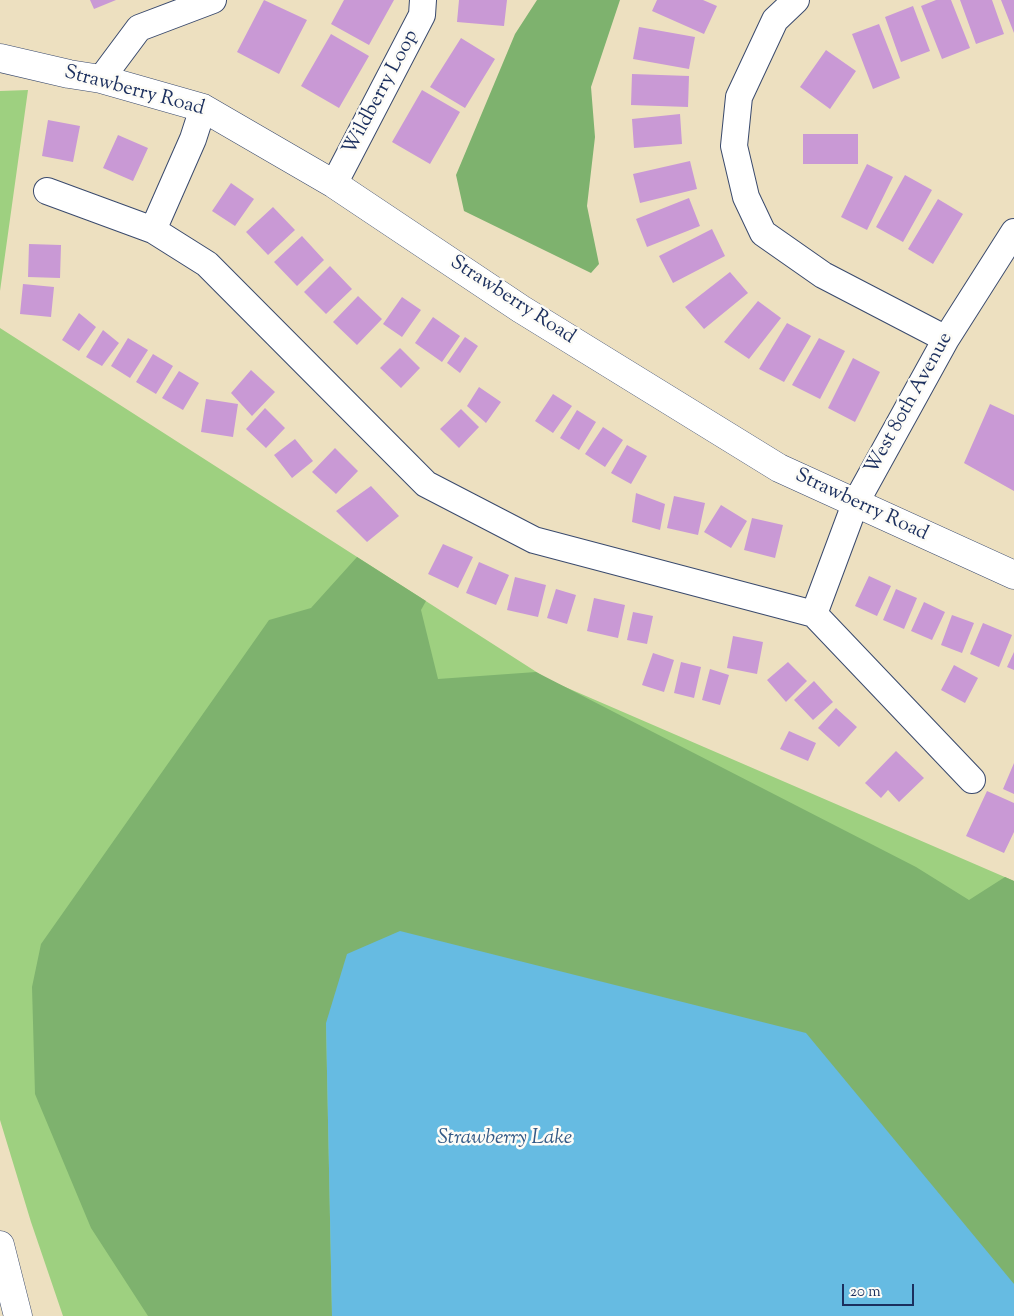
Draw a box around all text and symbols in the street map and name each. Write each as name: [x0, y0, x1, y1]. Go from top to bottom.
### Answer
street label: Wildberry Loop: [339, 27, 425, 159]
street label: Strawberry Road: [61, 62, 207, 122]
street label: Strawberry Road: [445, 252, 579, 350]
street label: West 80th Avenue: [861, 329, 959, 479]
street label: Strawberry Road: [790, 465, 932, 547]
water label: Strawberry Lake: [438, 1126, 572, 1152]
scale bar: [844, 1274, 916, 1306]
text: 20 m: [850, 1282, 881, 1303]

